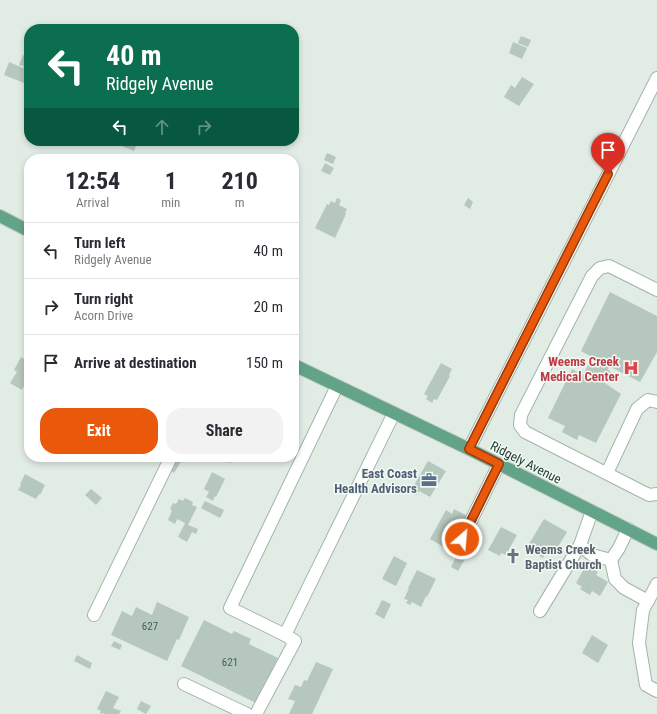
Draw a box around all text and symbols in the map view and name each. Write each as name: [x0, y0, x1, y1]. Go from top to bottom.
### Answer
text: 40 m: [106, 39, 162, 72]
icon: left: [40, 40, 92, 92]
text: Ridgely Avenue: [106, 73, 214, 94]
icon: left: [109, 116, 131, 138]
icon: ahead: [151, 116, 173, 138]
icon: right: [193, 116, 215, 138]
pin: [591, 133, 625, 174]
icon: arrive: [597, 139, 619, 161]
text: 12:54: [65, 167, 120, 195]
text: 1: [165, 167, 177, 195]
text: 210: [221, 167, 258, 195]
text: Arrival: [76, 195, 109, 210]
text: min: [161, 195, 180, 210]
text: m: [235, 195, 245, 210]
text: Turn left: [74, 234, 125, 252]
icon: left: [40, 240, 62, 262]
text: 40 m: [253, 242, 283, 260]
text: Ridgely Avenue: [74, 252, 152, 267]
text: Turn right: [74, 290, 133, 308]
icon: right: [40, 296, 62, 318]
text: 20 m: [253, 298, 283, 316]
text: Acorn Drive: [74, 308, 133, 323]
icon: arrive: [40, 352, 62, 374]
text: Arrive at destination: [74, 354, 197, 372]
text: 150 m: [246, 354, 283, 372]
place label: Weems Creek Medical Center: [540, 354, 620, 384]
hospital icon: Weems Creek Medical Center: [622, 359, 640, 377]
button: Exit: [40, 408, 158, 454]
button: Share: [166, 408, 283, 454]
street label: Ridgely Avenue: [488, 438, 564, 487]
place label: East Coast Health Advisors: [334, 466, 417, 496]
office icon: East Coast Health Advisors: [420, 471, 438, 489]
position arrow: [441, 518, 483, 560]
place label: Weems Creek Baptist Church: [525, 542, 602, 572]
church icon: Weems Creek Baptist Church: [504, 547, 522, 565]
house number: 627: [142, 620, 158, 633]
house number: 621: [222, 656, 238, 669]

